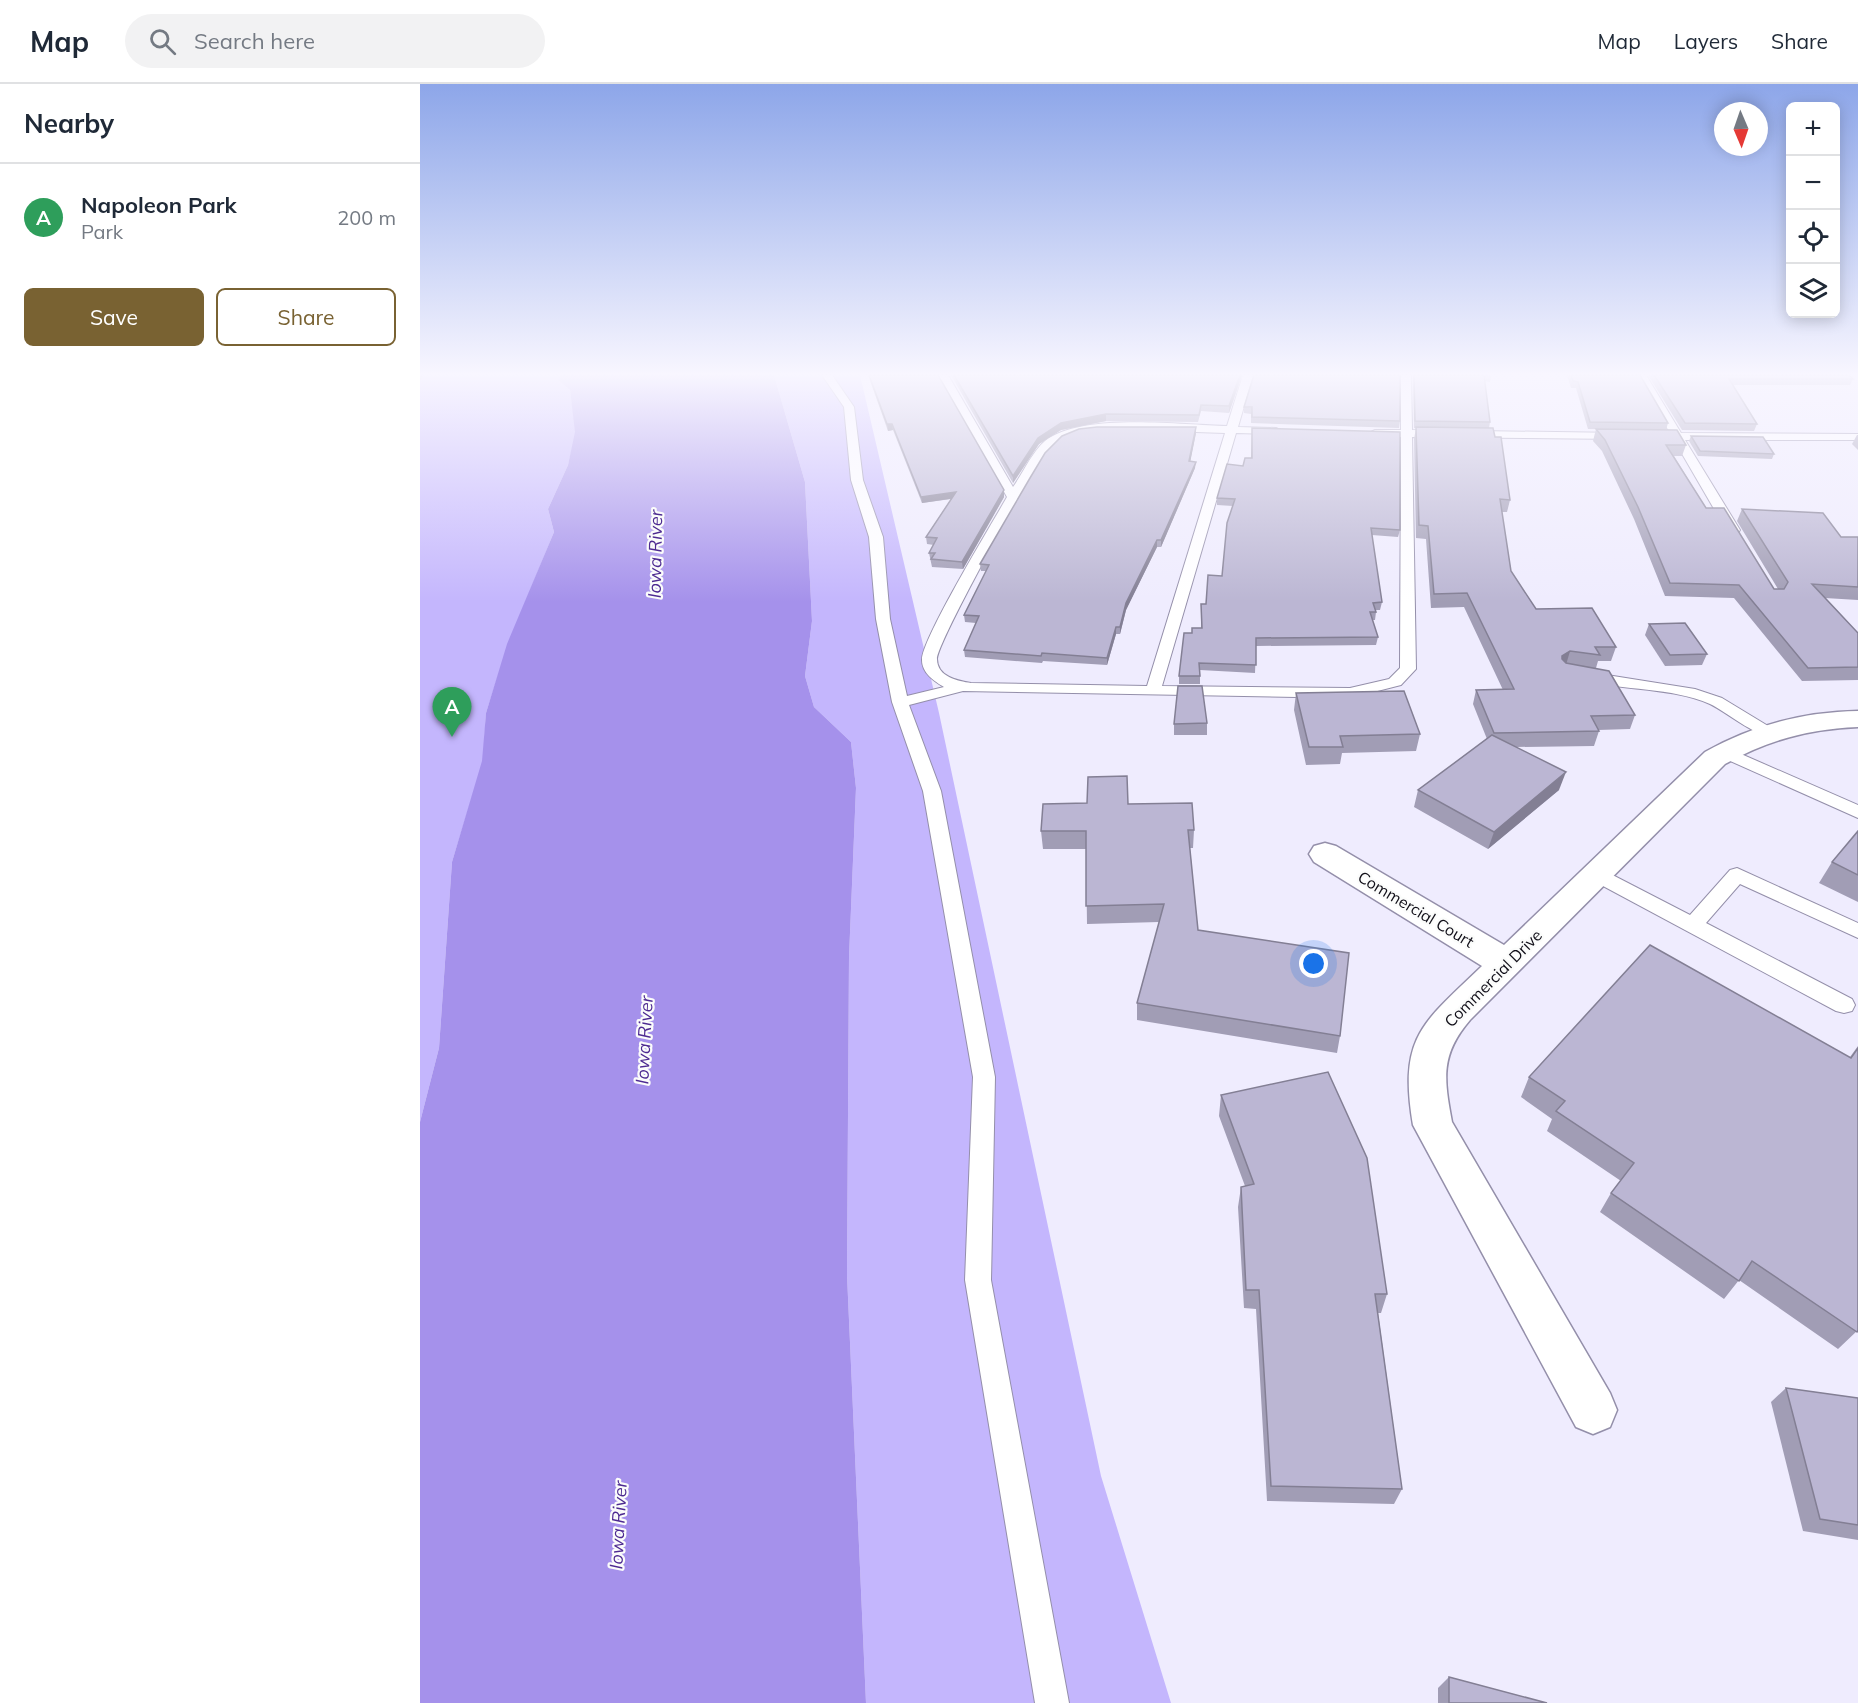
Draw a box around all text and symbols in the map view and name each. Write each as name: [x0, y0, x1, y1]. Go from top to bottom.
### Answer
search box: [125, 14, 545, 68]
text: Map: [30, 24, 89, 59]
icon: search: [146, 25, 179, 58]
text: Search here: [194, 27, 315, 55]
text: Map: [1598, 28, 1641, 54]
text: Layers: [1674, 28, 1738, 54]
text: Share: [1771, 28, 1828, 54]
north arrow: [1714, 102, 1768, 156]
map controls: [1786, 102, 1840, 318]
button: +: [1786, 102, 1840, 156]
text: Nearby: [24, 107, 114, 140]
button: −: [1786, 156, 1840, 210]
text: Napoleon Park: [81, 191, 237, 219]
text: A: [36, 205, 51, 230]
text: 200 m: [337, 205, 396, 230]
button: locate: [1786, 210, 1840, 264]
text: Park: [81, 219, 123, 244]
button: layers: [1786, 264, 1840, 318]
button: Save: [24, 288, 204, 346]
button: Share: [216, 288, 396, 346]
water label: Iowa River: [643, 508, 667, 598]
pin: A: [432, 688, 471, 737]
street label: Commercial Court: [1354, 866, 1478, 952]
street label: Commercial Drive: [1440, 925, 1546, 1031]
your location: [1299, 949, 1328, 978]
water label: Iowa River: [630, 994, 658, 1085]
water label: Iowa River: [604, 1479, 632, 1570]

